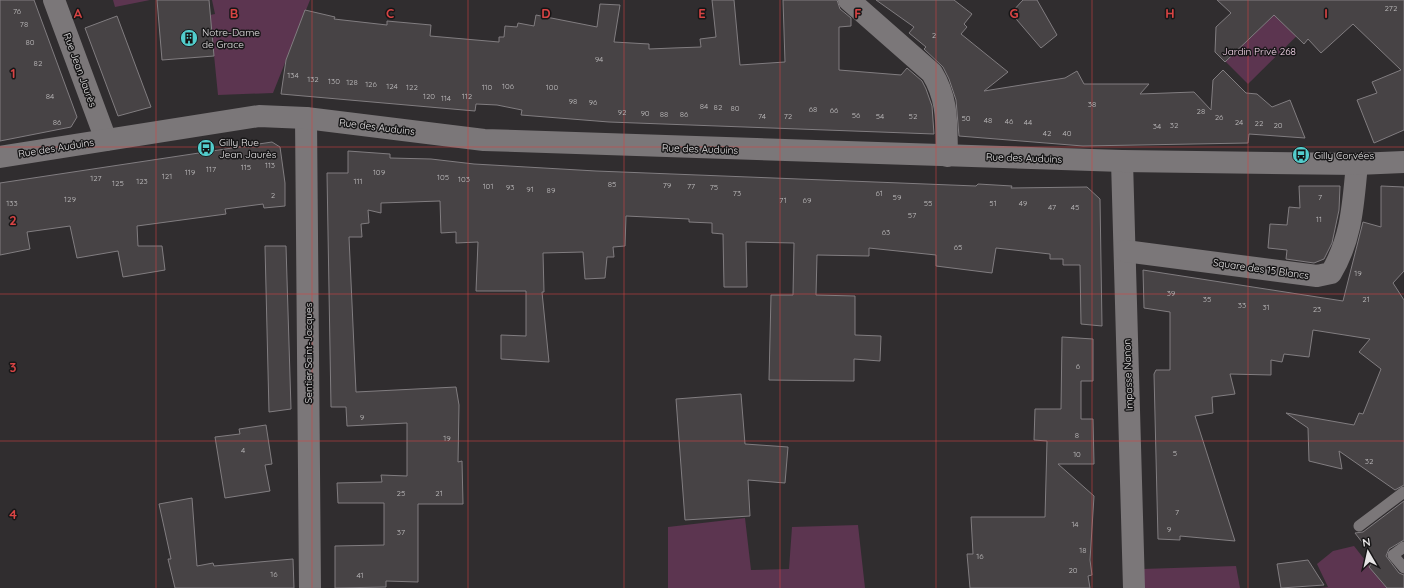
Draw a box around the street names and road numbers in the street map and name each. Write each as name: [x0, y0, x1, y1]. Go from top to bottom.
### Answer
street label: Rue Jean Jaurès: [61, 31, 100, 109]
street label: Rue des Auduins: [338, 116, 416, 138]
street label: Rue des Auduins: [17, 136, 95, 160]
street label: Rue des Auduins: [662, 141, 739, 157]
street label: Rue des Auduins: [986, 150, 1063, 166]
street label: Square des 15 Blancs: [1212, 256, 1310, 282]
street label: Sentier Saint-Jacques: [302, 302, 315, 403]
street label: Impasse Nanon: [1120, 339, 1136, 411]

